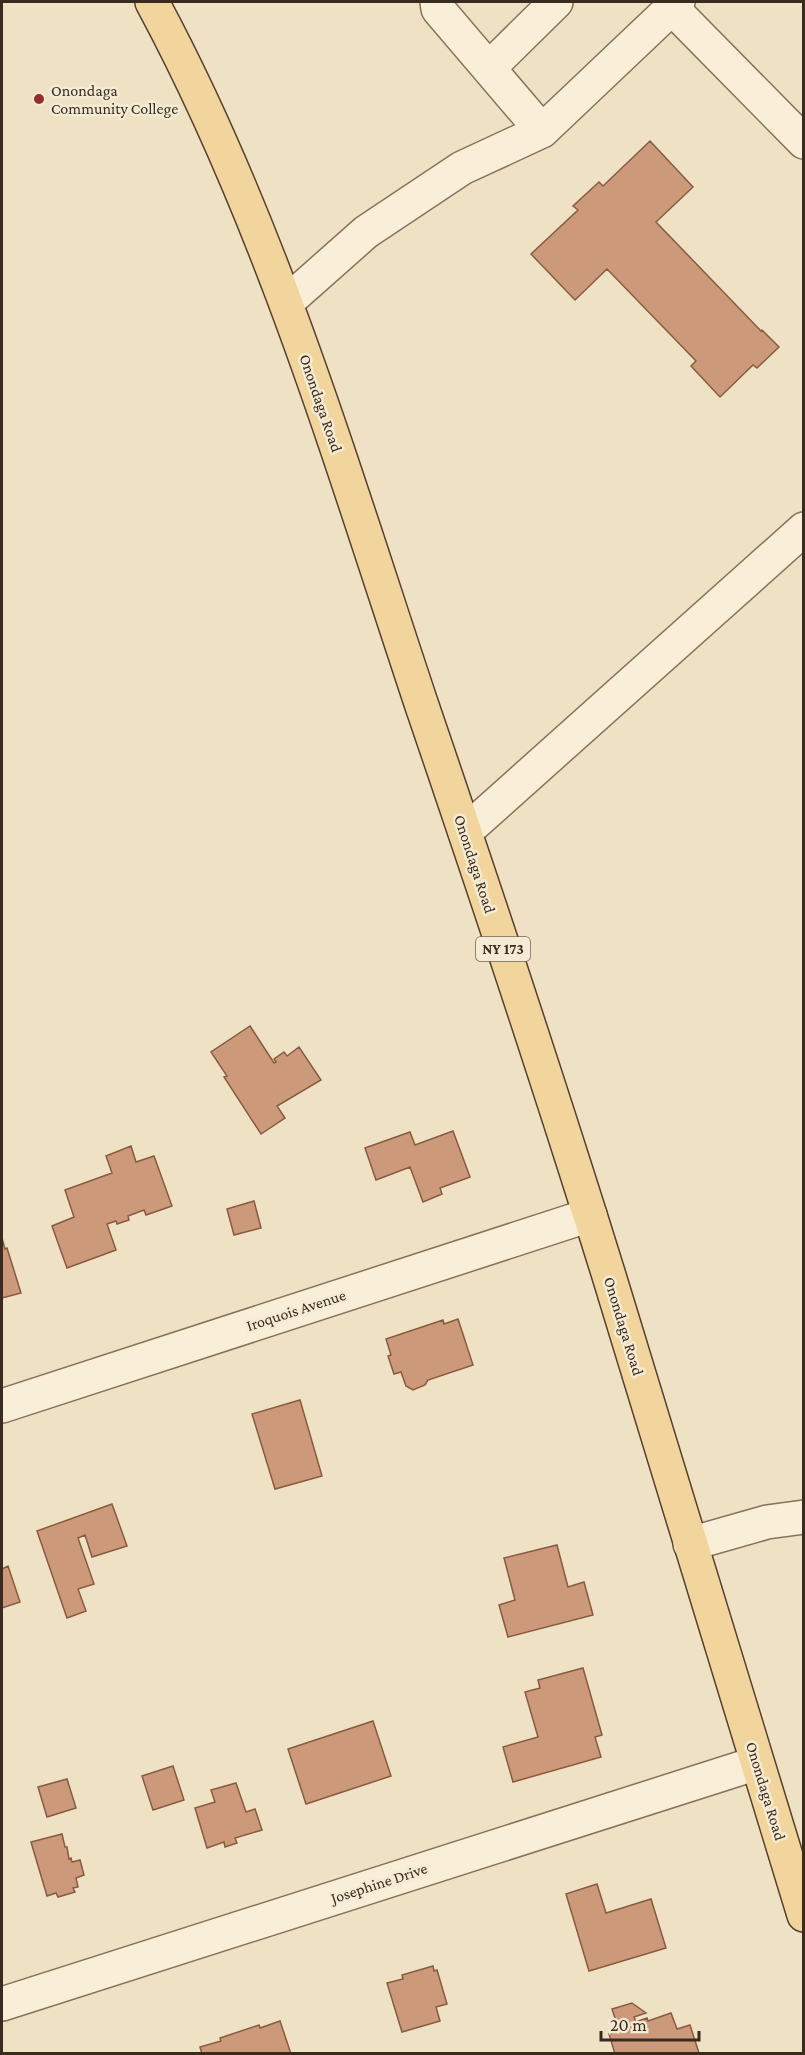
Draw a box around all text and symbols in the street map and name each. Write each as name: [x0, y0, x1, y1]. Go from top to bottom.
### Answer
place label: Onondaga Community College: [51, 82, 178, 118]
marker: Onondaga Community College: [32, 92, 46, 106]
street label: Onondaga Road: [295, 352, 346, 455]
street label: Onondaga Road: [450, 813, 499, 916]
road number: NY 173: [476, 937, 530, 961]
street label: Onondaga Road: [600, 1275, 647, 1378]
street label: Iroquois Avenue: [244, 1286, 348, 1335]
street label: Onondaga Road: [742, 1740, 789, 1843]
street label: Josephine Drive: [327, 1859, 430, 1908]
scale bar: [601, 2004, 698, 2042]
text: 20 m: [610, 2015, 647, 2035]

